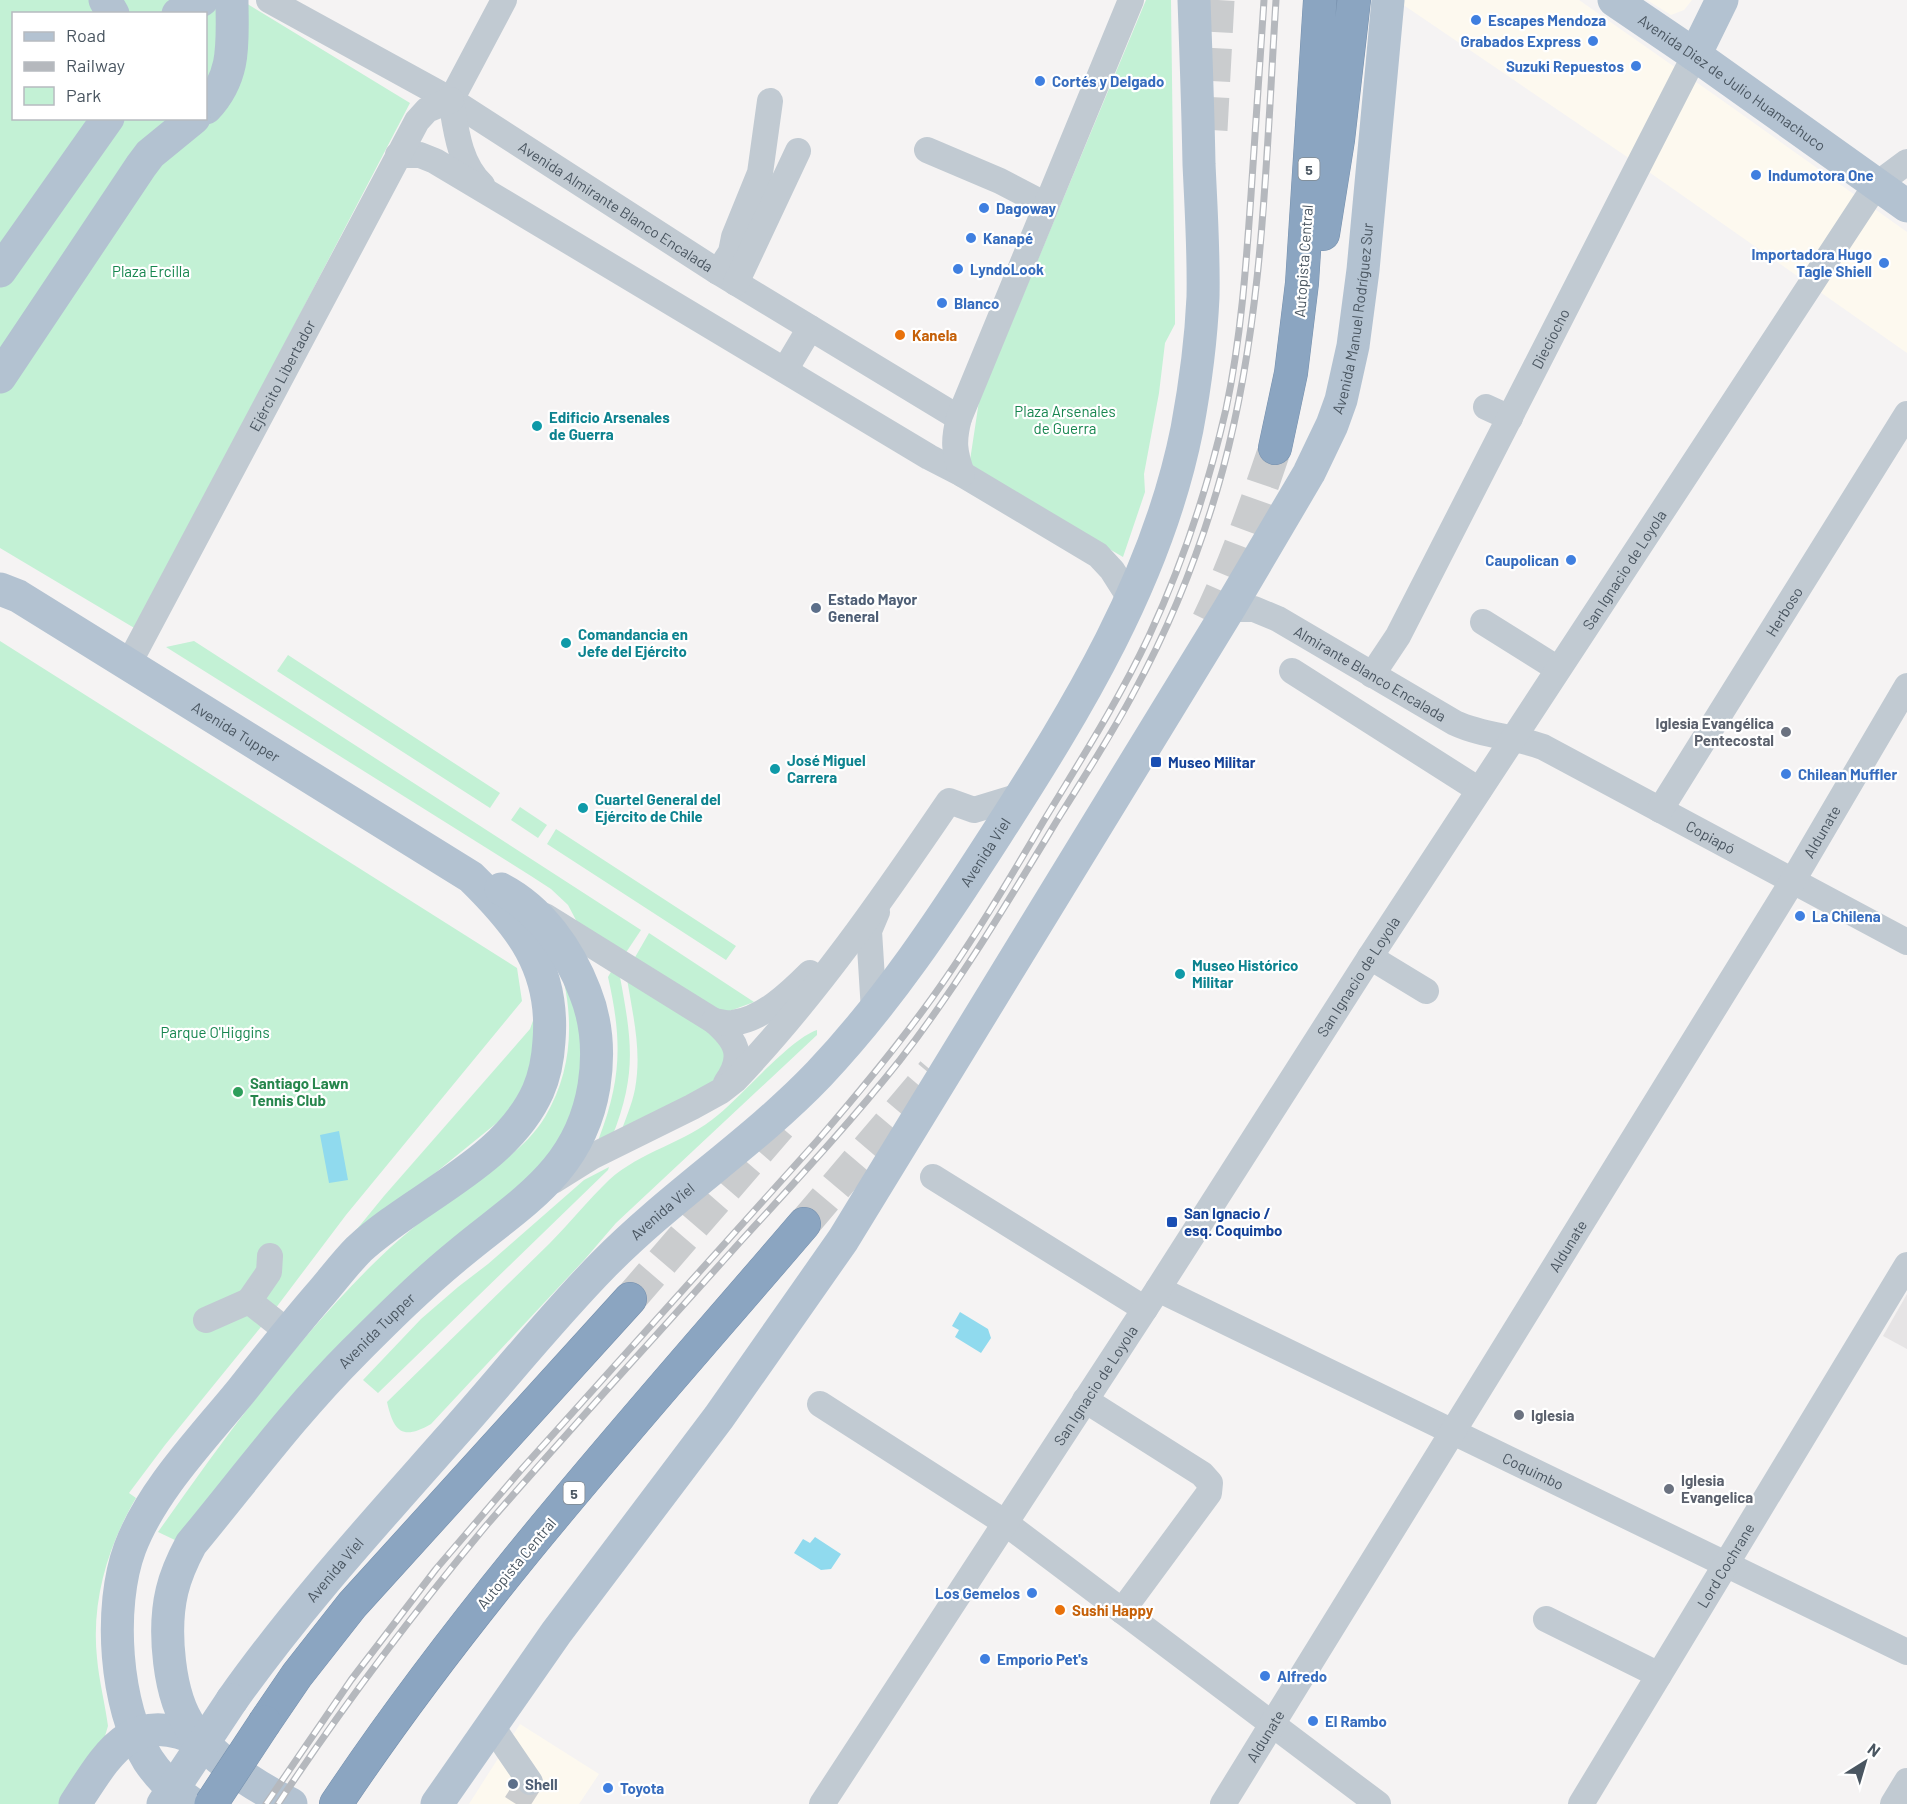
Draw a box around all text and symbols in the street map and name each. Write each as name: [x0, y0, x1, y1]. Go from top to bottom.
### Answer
street label: Avenida Diez de Julio Huamachuco: [1635, 10, 1829, 154]
place label: Escapes Mendoza: [1488, 11, 1606, 29]
legend: [12, 12, 207, 120]
marker: Escapes Mendoza: [1469, 13, 1483, 27]
text: Road: [66, 24, 106, 46]
place label: Grabados Express: [1461, 32, 1581, 50]
marker: Grabados Express: [1586, 34, 1600, 48]
text: Railway: [66, 54, 125, 76]
place label: Suzuki Repuestos: [1506, 57, 1624, 75]
marker: Suzuki Repuestos: [1629, 59, 1643, 73]
place label: Cortés y Delgado: [1052, 72, 1164, 90]
marker: Cortés y Delgado: [1033, 74, 1047, 88]
text: Park: [66, 84, 101, 106]
street label: Avenida Almirante Blanco Encalada: [515, 137, 717, 276]
road number: 5: [1298, 158, 1320, 180]
place label: Indumotora One: [1768, 166, 1874, 184]
marker: Indumotora One: [1749, 168, 1763, 182]
place label: Dagoway: [996, 199, 1056, 217]
marker: Dagoway: [977, 201, 991, 215]
street label: Autopista Central: [1290, 204, 1316, 318]
street label: Avenida Manuel Rodríguez Sur: [1328, 221, 1376, 416]
place label: Kanapé: [983, 229, 1033, 247]
marker: Kanapé: [964, 231, 978, 245]
place label: Importadora Hugo Tagle Shiell: [1752, 245, 1872, 280]
marker: Importadora Hugo Tagle Shiell: [1877, 256, 1891, 270]
place label: LyndoLook: [970, 260, 1044, 278]
park label: Plaza Ercilla: [112, 262, 190, 280]
marker: LyndoLook: [951, 262, 965, 276]
place label: Blanco: [954, 294, 999, 312]
marker: Blanco: [935, 296, 949, 310]
street label: Dieciocho: [1527, 305, 1573, 371]
street label: Ejército Libertador: [245, 316, 319, 434]
place label: Kanela: [912, 326, 957, 344]
marker: Kanela: [893, 328, 907, 342]
park label: Plaza Arsenales de Guerra: [1014, 402, 1116, 437]
place label: Edificio Arsenales de Guerra: [549, 408, 670, 443]
marker: Edificio Arsenales de Guerra: [530, 419, 544, 433]
street label: San Ignacio de Loyola: [1578, 506, 1670, 633]
place label: Caupolican: [1485, 551, 1559, 569]
marker: Caupolican: [1564, 553, 1578, 567]
street label: Herboso: [1762, 583, 1806, 640]
place label: Estado Mayor General: [828, 590, 918, 625]
marker: Estado Mayor General: [809, 601, 823, 615]
street label: Almirante Blanco Encalada: [1291, 622, 1450, 725]
place label: Comandancia en Jefe del Ejército: [578, 625, 688, 660]
marker: Comandancia en Jefe del Ejército: [559, 636, 573, 650]
street label: Avenida Tupper: [189, 697, 284, 766]
place label: Iglesia Evangélica Pentecostal: [1655, 714, 1774, 749]
marker: Iglesia Evangélica Pentecostal: [1779, 725, 1793, 739]
place label: José Miguel Carrera: [787, 751, 866, 786]
place label: Museo Militar: [1168, 753, 1256, 771]
marker: Museo Militar: [1149, 755, 1163, 769]
marker: José Miguel Carrera: [768, 762, 782, 776]
place label: Chilean Muffler: [1798, 765, 1898, 783]
marker: Chilean Muffler: [1779, 767, 1793, 781]
place label: Cuartel General del Ejército de Chile: [595, 790, 721, 825]
marker: Cuartel General del Ejército de Chile: [576, 801, 590, 815]
street label: Aldunate: [1799, 802, 1844, 861]
street label: Avenida Viel: [956, 814, 1014, 890]
street label: Copiapó: [1683, 816, 1739, 857]
place label: La Chilena: [1812, 907, 1881, 925]
marker: La Chilena: [1793, 909, 1807, 923]
street label: San Ignacio de Loyola: [1313, 913, 1403, 1040]
place label: Museo Histórico Militar: [1192, 956, 1298, 991]
marker: Museo Histórico Militar: [1173, 967, 1187, 981]
park label: Parque O'Higgins: [160, 1023, 270, 1041]
place label: Santiago Lawn Tennis Club: [250, 1074, 348, 1109]
marker: Santiago Lawn Tennis Club: [231, 1085, 245, 1099]
street label: Avenida Viel: [626, 1179, 698, 1243]
place label: San Ignacio / esq. Coquimbo: [1184, 1204, 1282, 1239]
marker: San Ignacio / esq. Coquimbo: [1165, 1215, 1179, 1229]
street label: Aldunate: [1545, 1216, 1590, 1275]
street label: Avenida Tupper: [334, 1288, 419, 1372]
street label: San Ignacio de Loyola: [1050, 1322, 1141, 1449]
place label: Iglesia: [1531, 1406, 1574, 1424]
marker: Iglesia: [1512, 1408, 1526, 1422]
street label: Coquimbo: [1500, 1448, 1567, 1493]
place label: Iglesia Evangelica: [1681, 1471, 1753, 1506]
road number: 5: [564, 1482, 584, 1504]
marker: Iglesia Evangelica: [1662, 1482, 1676, 1496]
street label: Autopista Central: [473, 1514, 559, 1612]
street label: Lord Cochrane: [1693, 1520, 1758, 1611]
street label: Avenida Viel: [302, 1534, 367, 1605]
place label: Los Gemelos: [935, 1584, 1020, 1602]
marker: Los Gemelos: [1025, 1586, 1039, 1600]
place label: Sushi Happy: [1072, 1601, 1154, 1619]
marker: Sushi Happy: [1053, 1603, 1067, 1617]
place label: Emporio Pet's: [997, 1650, 1088, 1668]
marker: Emporio Pet's: [978, 1652, 992, 1666]
place label: Alfredo: [1277, 1667, 1327, 1685]
marker: Alfredo: [1258, 1669, 1272, 1683]
street label: Aldunate: [1242, 1707, 1288, 1765]
place label: El Rambo: [1325, 1712, 1387, 1730]
marker: El Rambo: [1306, 1714, 1320, 1728]
north arrow: [1835, 1732, 1895, 1792]
text: N: [1864, 1739, 1884, 1760]
place label: Shell: [525, 1775, 558, 1793]
marker: Shell: [506, 1777, 520, 1791]
place label: Toyota: [620, 1779, 664, 1797]
marker: Toyota: [601, 1781, 615, 1795]

